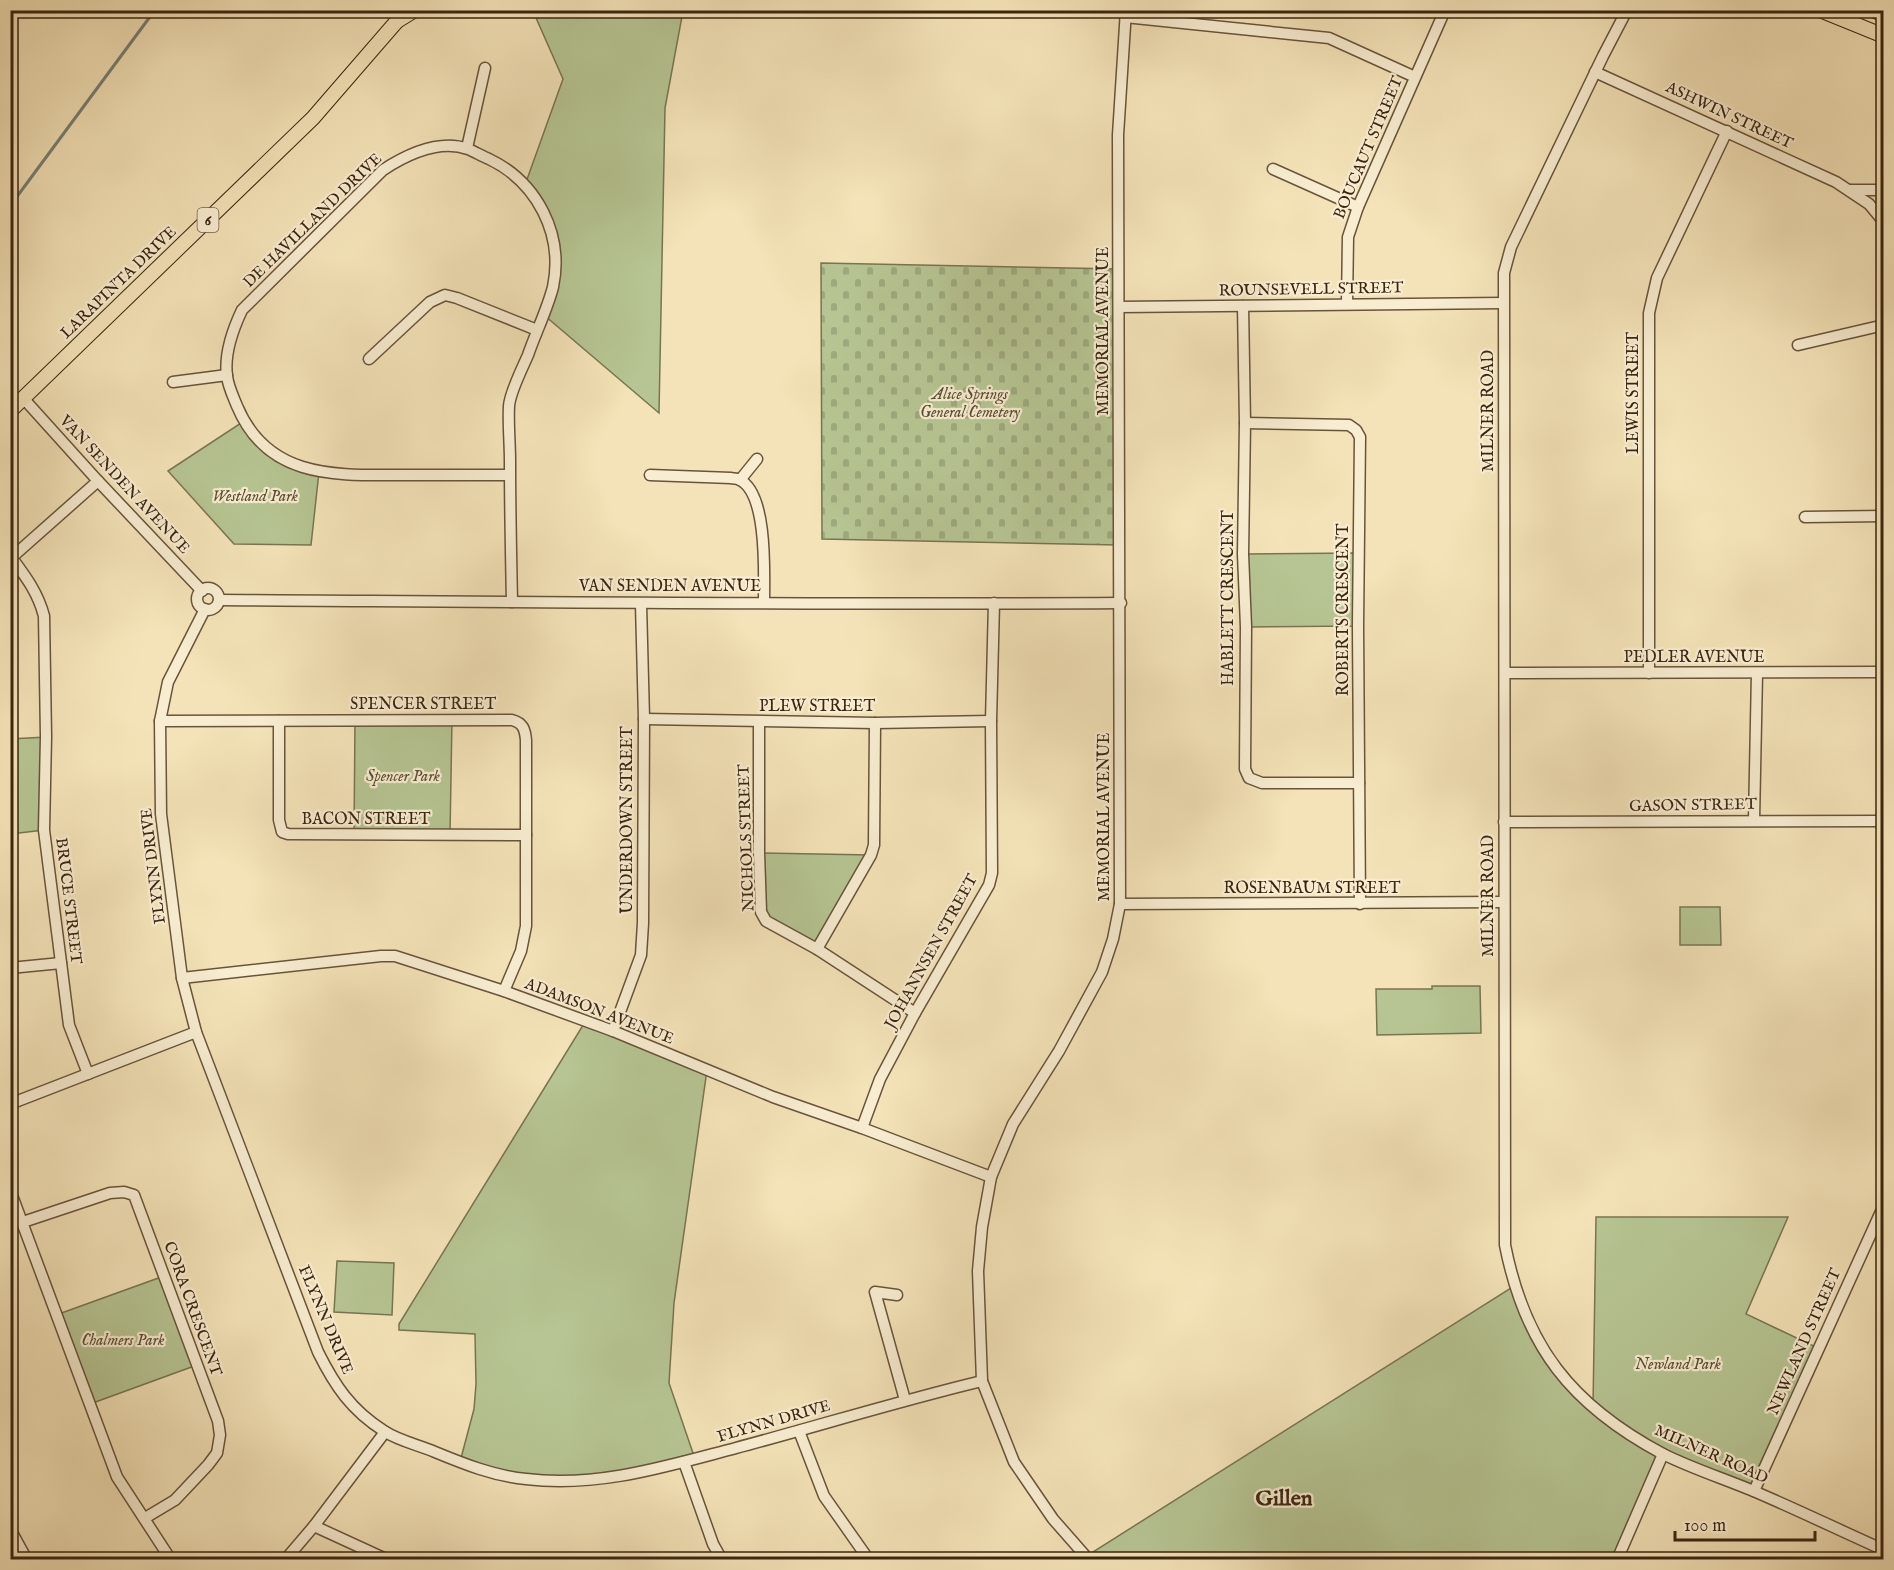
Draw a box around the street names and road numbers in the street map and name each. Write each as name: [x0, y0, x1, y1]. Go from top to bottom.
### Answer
street label: BOUCAUT STREET: [1330, 73, 1408, 222]
street label: ASHWIN STREET: [1661, 77, 1796, 154]
street label: DE HAVILLAND DRIVE: [239, 149, 387, 293]
road number: 6: [198, 208, 218, 232]
street label: LARAPINTA DRIVE: [57, 222, 181, 344]
street label: MEMORIAL AVENUE: [1094, 247, 1114, 415]
street label: ROUNSEVELL STREET: [1218, 278, 1404, 302]
street label: LEWIS STREET: [1624, 332, 1644, 454]
street label: MILNER ROAD: [1479, 350, 1499, 472]
street label: VAN SENDEN AVENUE: [54, 411, 193, 558]
street label: HABLETT CRESCENT: [1219, 510, 1239, 686]
street label: ROBERTS CRESCENT: [1334, 523, 1354, 696]
street label: VAN SENDEN AVENUE: [578, 577, 761, 597]
street label: PEDLER AVENUE: [1623, 648, 1765, 668]
street label: SPENCER STREET: [350, 695, 496, 715]
street label: PLEW STREET: [759, 697, 875, 717]
street label: UNDERDOWN STREET: [618, 726, 638, 914]
street label: MEMORIAL AVENUE: [1095, 733, 1115, 901]
street label: NICHOLS STREET: [734, 764, 760, 912]
street label: GASON STREET: [1629, 795, 1757, 817]
street label: FLYNN DRIVE: [137, 807, 171, 925]
street label: BACON STREET: [302, 810, 431, 830]
street label: MILNER ROAD: [1479, 835, 1499, 957]
street label: BRUCE STREET: [50, 837, 86, 966]
street label: JOHANNSEN STREET: [880, 871, 983, 1035]
street label: ROSENBAUM STREET: [1224, 879, 1401, 899]
street label: ADAMSON AVENUE: [521, 974, 676, 1050]
street label: CORA CRESCENT: [158, 1239, 226, 1379]
street label: FLYNN DRIVE: [293, 1262, 357, 1378]
street label: NEWLAND STREET: [1764, 1265, 1846, 1418]
street label: FLYNN DRIVE: [715, 1396, 833, 1448]
street label: MILNER ROAD: [1651, 1421, 1771, 1489]

